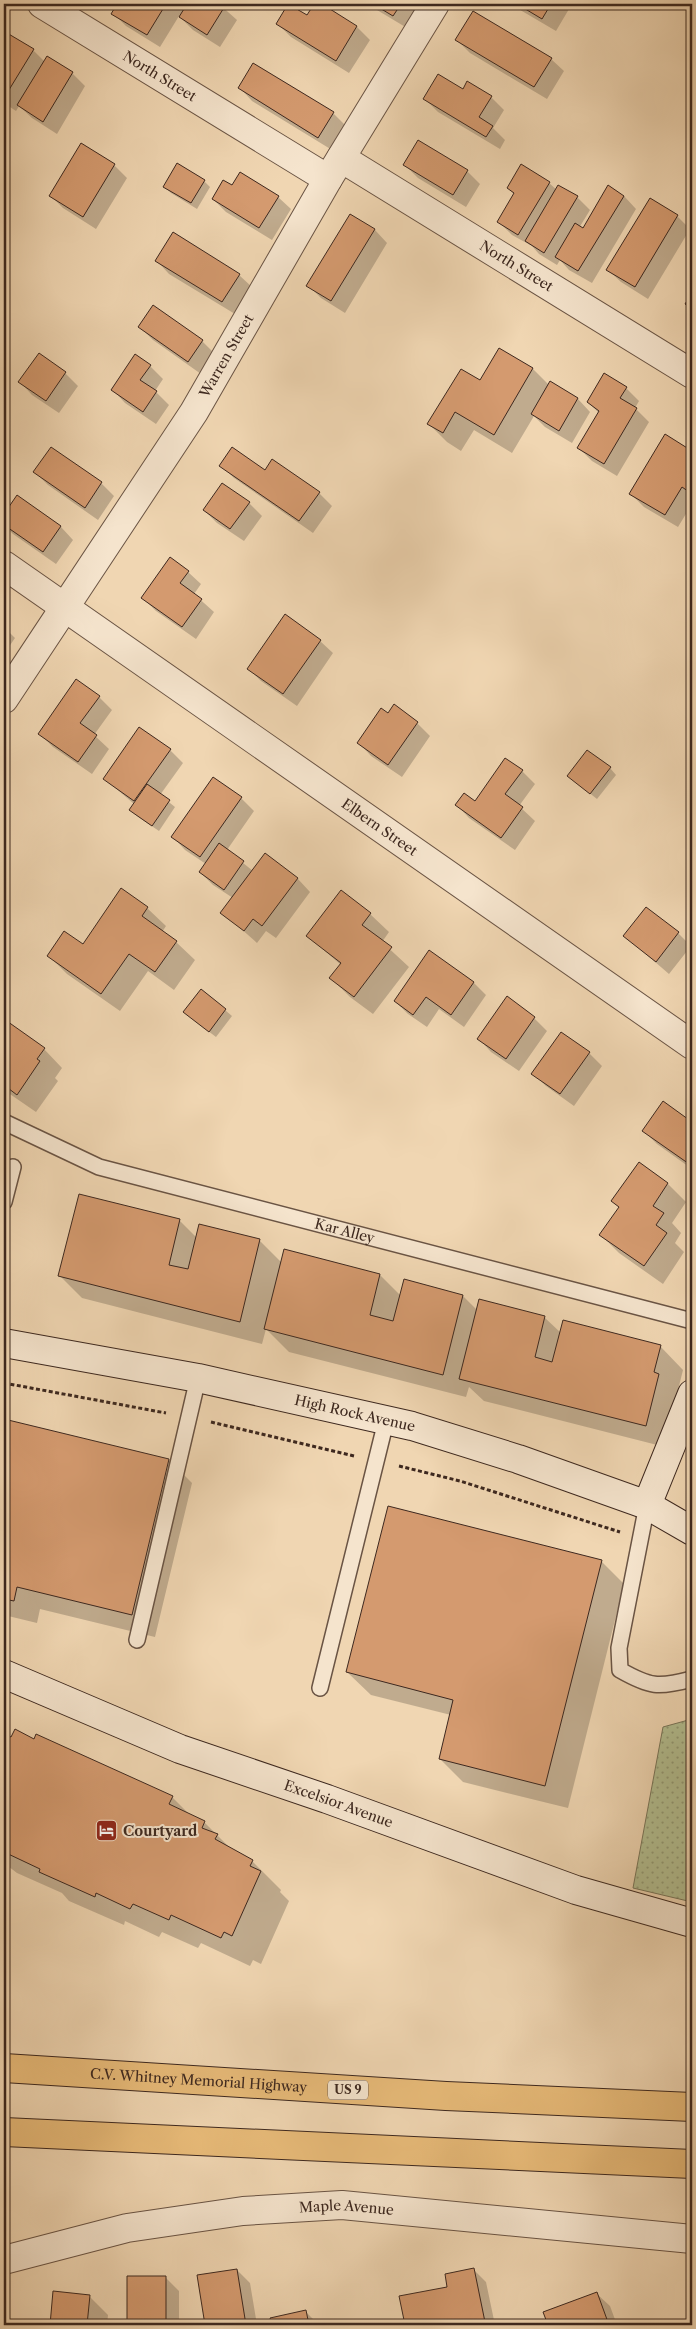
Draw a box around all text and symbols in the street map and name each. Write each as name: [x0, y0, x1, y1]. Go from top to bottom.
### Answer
street label: North Street: [120, 47, 200, 105]
street label: North Street: [476, 237, 556, 295]
street label: Warren Street: [195, 311, 257, 402]
street label: Elbern Street: [338, 794, 421, 860]
street label: Kar Alley: [313, 1214, 377, 1247]
street label: High Rock Avenue: [293, 1391, 417, 1435]
street label: Excelsior Avenue: [282, 1776, 396, 1831]
hotel icon: Courtyard: [95, 1819, 119, 1843]
place label: Courtyard: [123, 1822, 198, 1840]
street label: C.V. Whitney Memorial Highway: [90, 2064, 308, 2096]
road number: US 9: [328, 2080, 368, 2100]
street label: Maple Avenue: [298, 2196, 395, 2219]

